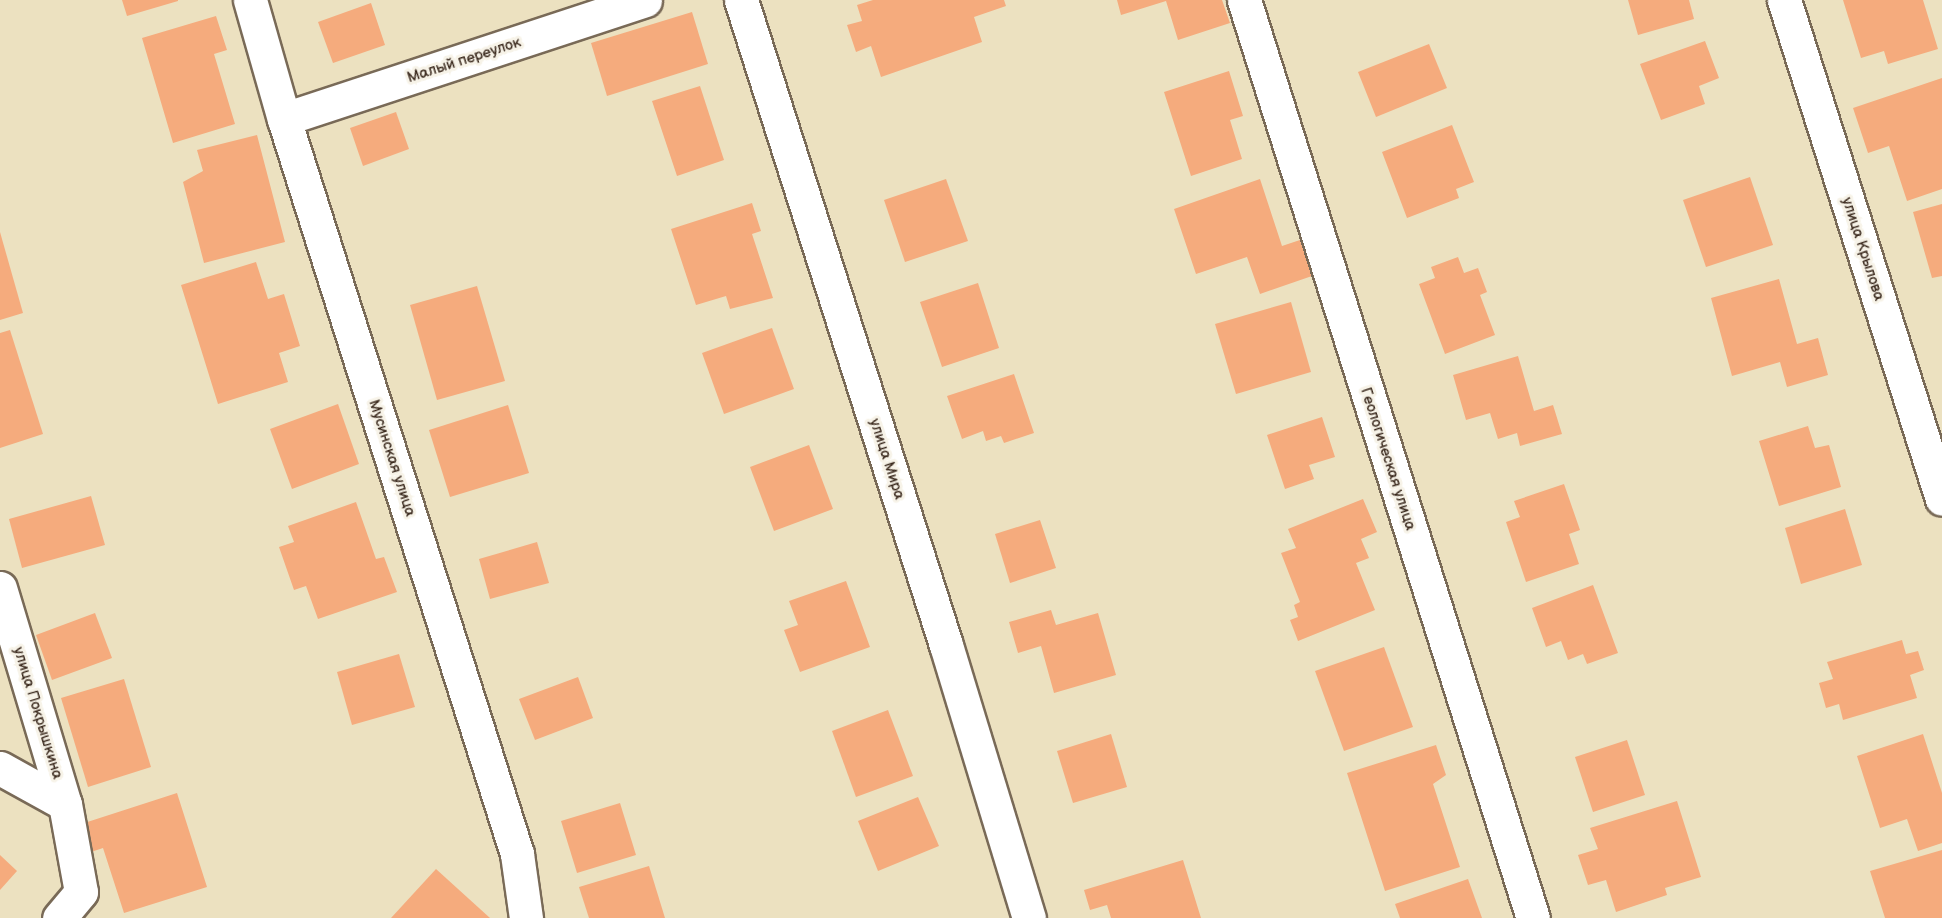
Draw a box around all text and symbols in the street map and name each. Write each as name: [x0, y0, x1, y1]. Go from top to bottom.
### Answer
street label: Малый переулок: [405, 33, 523, 87]
street label: улица Крылова: [1838, 195, 1888, 303]
street label: Геологическая улица: [1356, 385, 1420, 533]
street label: Мусинская улица: [365, 397, 419, 519]
street label: улица Мира: [865, 416, 909, 502]
street label: улица Покрышкина: [9, 645, 67, 781]

